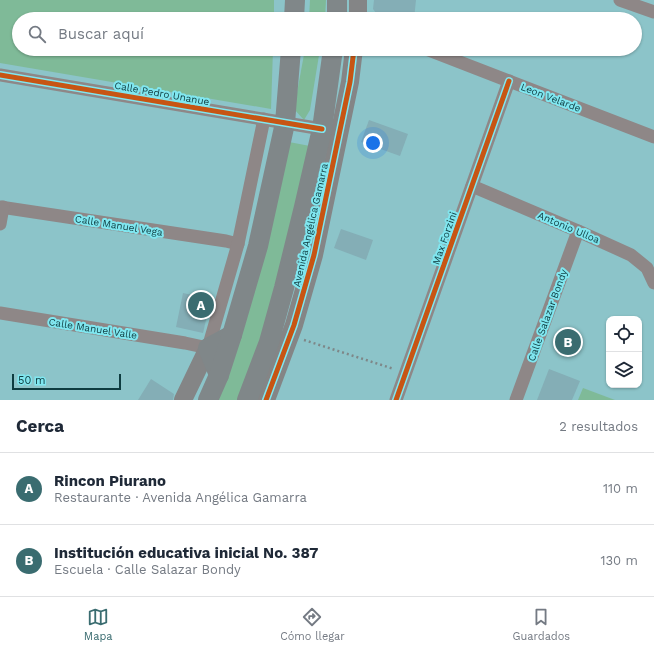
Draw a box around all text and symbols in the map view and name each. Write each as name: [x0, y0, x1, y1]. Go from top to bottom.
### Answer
search box: [12, 12, 642, 56]
icon: search: [26, 23, 48, 45]
text: Buscar aquí: [58, 25, 144, 43]
street label: Calle Pedro Unanue: [114, 80, 210, 107]
street label: Leon Velarde: [519, 81, 583, 114]
your location: [363, 133, 383, 153]
street label: Avenida Angélica Gamarra: [291, 162, 330, 288]
street label: Max Forzini: [430, 210, 459, 266]
street label: Antonio Ulloa: [536, 210, 602, 246]
street label: Calle Manuel Vega: [74, 213, 164, 238]
street label: Calle Salazar Bondy: [525, 267, 569, 363]
pin: A: [188, 290, 214, 320]
street label: Calle Manuel Valle: [48, 316, 138, 341]
map controls: [606, 316, 642, 388]
button: locate: [606, 316, 642, 352]
pin: B: [555, 327, 581, 357]
button: layers: [606, 352, 642, 388]
scale bar: [12, 372, 121, 391]
text: 50 m: [18, 374, 45, 387]
text: Cerca: [16, 416, 64, 436]
text: 2 resultados: [559, 419, 638, 434]
text: Rincon Piurano: [54, 472, 166, 490]
text: A: [25, 481, 33, 496]
text: 110 m: [603, 481, 638, 496]
text: Restaurante · Avenida Angélica Gamarra: [54, 490, 307, 505]
text: Institución educativa inicial No. 387: [54, 544, 318, 562]
text: B: [25, 553, 33, 568]
text: 130 m: [600, 553, 638, 568]
text: Escuela · Calle Salazar Bondy: [54, 562, 241, 577]
tab: Mapa: [84, 606, 113, 643]
tab: Cómo llegar: [280, 606, 345, 643]
tab: Guardados: [512, 606, 570, 643]

